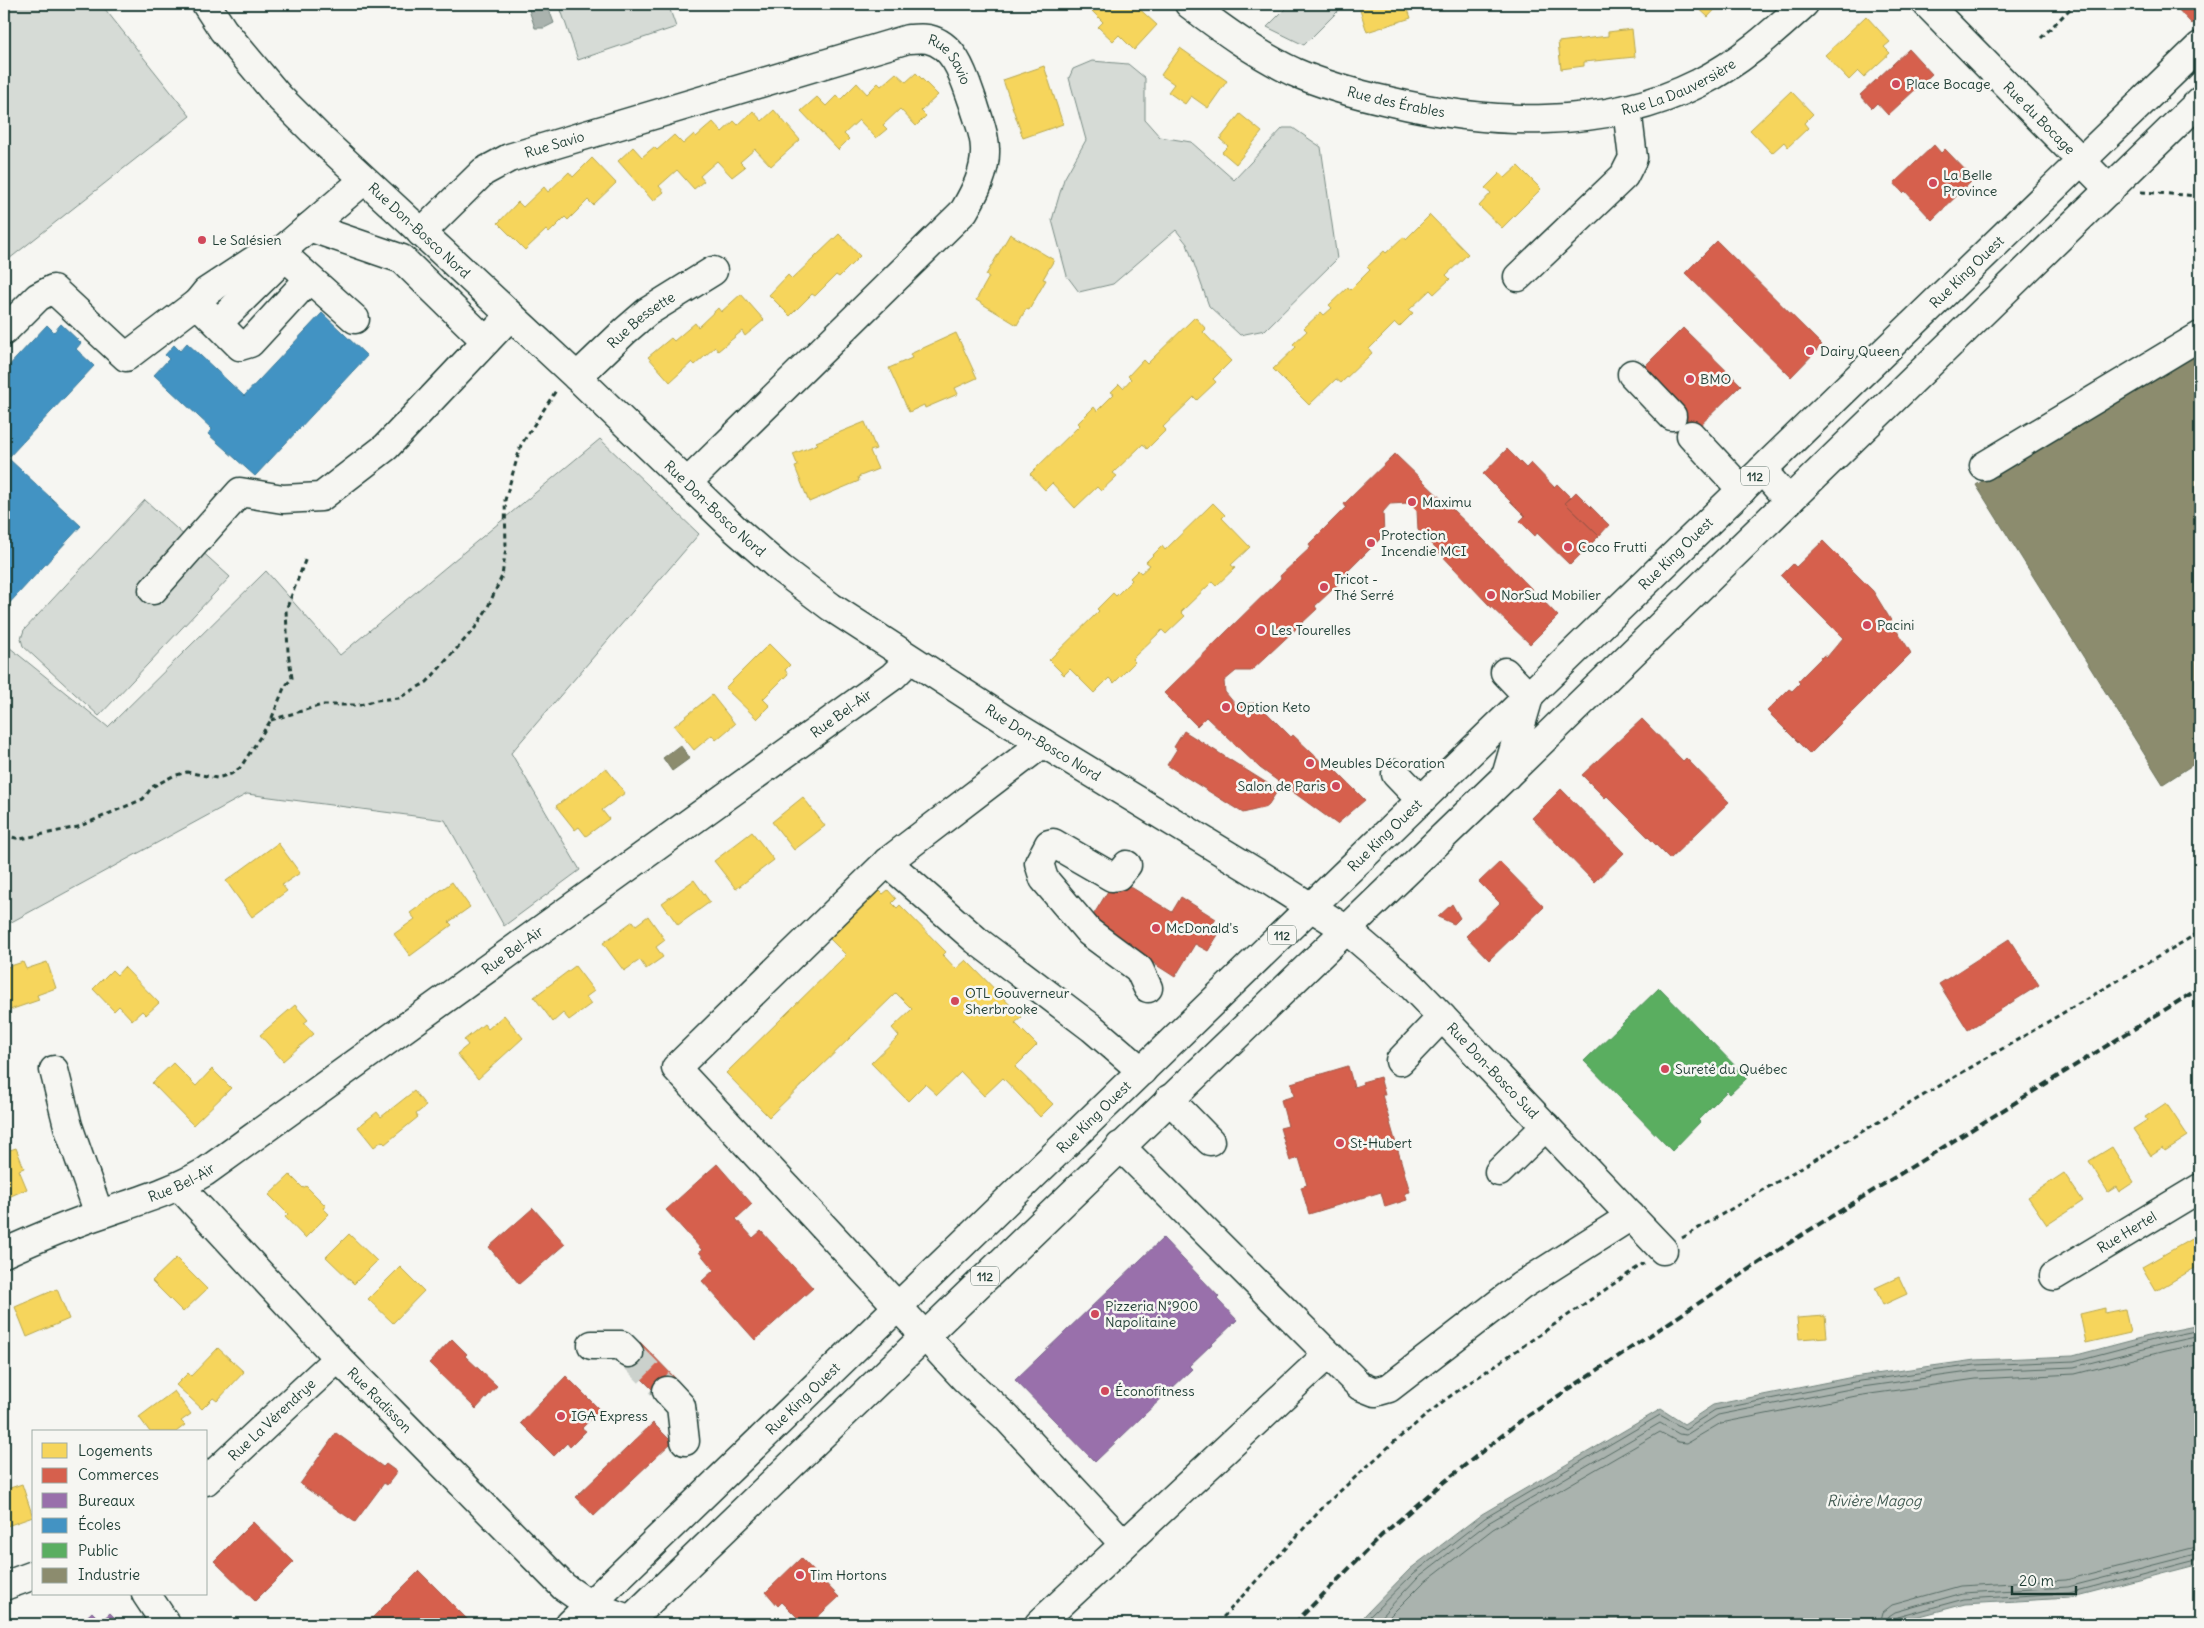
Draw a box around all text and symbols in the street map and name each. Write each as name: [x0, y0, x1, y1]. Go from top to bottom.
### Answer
street label: Rue Savio: [926, 30, 975, 87]
street label: Rue La Dauversière: [1620, 55, 1739, 119]
place label: Place Bocage: [1906, 75, 1991, 93]
marker: Place Bocage: [1890, 78, 1902, 90]
street label: Rue du Bocage: [1999, 78, 2079, 158]
street label: Rue des Érables: [1345, 82, 1446, 121]
street label: Rue Savio: [523, 127, 587, 162]
place label: La Belle Province: [1943, 166, 1997, 200]
marker: La Belle Province: [1927, 177, 1939, 189]
street label: Rue Don-Bosco Nord: [365, 179, 474, 282]
place label: Le Salésien: [212, 231, 282, 249]
street label: Rue King Ouest: [1926, 232, 2008, 312]
marker: Le Salésien: [196, 234, 208, 246]
street label: Rue Bessette: [603, 288, 678, 352]
place label: Dairy Queen: [1820, 342, 1900, 360]
marker: Dairy Queen: [1804, 345, 1816, 357]
place label: BMO: [1700, 370, 1732, 388]
marker: BMO: [1684, 373, 1696, 385]
street label: Rue Don-Bosco Nord: [660, 457, 769, 561]
road number: 112: [1741, 466, 1769, 486]
place label: Maximu: [1422, 493, 1472, 511]
marker: Maximu: [1406, 496, 1418, 508]
street label: Rue King Ouest: [1635, 513, 1717, 594]
place label: Protection Incendie MCI: [1381, 526, 1467, 560]
marker: Protection Incendie MCI: [1365, 537, 1377, 549]
place label: Coco Frutti: [1578, 538, 1647, 556]
marker: Coco Frutti: [1562, 541, 1574, 553]
place label: Tricot - Thé Serré: [1334, 570, 1394, 604]
marker: Tricot - Thé Serré: [1318, 581, 1330, 593]
place label: NorSud Mobilier: [1501, 586, 1601, 604]
marker: NorSud Mobilier: [1485, 589, 1497, 601]
place label: Pacini: [1877, 616, 1915, 634]
marker: Pacini: [1861, 619, 1873, 631]
place label: Les Tourelles: [1271, 621, 1351, 639]
marker: Les Tourelles: [1255, 624, 1267, 636]
street label: Rue Bel-Air: [807, 685, 876, 742]
place label: Option Keto: [1236, 698, 1310, 716]
street label: Rue Don-Bosco Nord: [982, 700, 1104, 785]
marker: Option Keto: [1220, 701, 1232, 713]
place label: Meubles Décoration: [1320, 754, 1445, 772]
marker: Meubles Décoration: [1304, 757, 1316, 769]
place label: Salon de Paris: [1237, 777, 1326, 795]
marker: Salon de Paris: [1330, 780, 1342, 792]
street label: Rue King Ouest: [1344, 795, 1426, 875]
place label: McDonald's: [1166, 919, 1239, 937]
street label: Rue Bel-Air: [478, 922, 547, 979]
marker: McDonald's: [1150, 922, 1162, 934]
road number: 112: [1268, 926, 1296, 944]
place label: OTL Gouverneur Sherbrooke: [965, 984, 1070, 1018]
marker: OTL Gouverneur Sherbrooke: [949, 995, 961, 1007]
street label: Rue Don-Bosco Sud: [1443, 1019, 1543, 1122]
place label: Sureté du Québec: [1675, 1060, 1788, 1078]
marker: Sureté du Québec: [1659, 1063, 1671, 1075]
street label: Rue King Ouest: [1053, 1077, 1135, 1157]
place label: St-Hubert: [1350, 1134, 1412, 1152]
marker: St-Hubert: [1334, 1137, 1346, 1149]
street label: Rue Bel-Air: [146, 1159, 218, 1206]
street label: Rue Hertel: [2094, 1207, 2160, 1257]
road number: 112: [971, 1266, 999, 1285]
place label: Pizzeria N°900 Napolitaine: [1105, 1297, 1198, 1331]
marker: Pizzeria N°900 Napolitaine: [1089, 1308, 1101, 1320]
street label: Rue King Ouest: [762, 1358, 844, 1439]
street label: Rue Radisson: [343, 1364, 416, 1437]
street label: Rue La Vérendrye: [224, 1375, 319, 1465]
place label: Éconofitness: [1115, 1382, 1195, 1400]
marker: Éconofitness: [1099, 1385, 1111, 1397]
place label: IGA Express: [571, 1407, 648, 1425]
marker: IGA Express: [555, 1410, 567, 1422]
legend: [32, 1430, 208, 1596]
text: Logements: [78, 1441, 153, 1460]
text: Commerces: [78, 1465, 159, 1484]
text: Bureaux: [78, 1491, 136, 1510]
water label: Rivière Magog: [1827, 1491, 1923, 1510]
text: Écoles: [78, 1515, 121, 1534]
text: Public: [78, 1541, 119, 1560]
scale bar: [2012, 1563, 2075, 1595]
text: Industrie: [78, 1565, 140, 1584]
place label: Tim Hortons: [810, 1566, 887, 1584]
marker: Tim Hortons: [794, 1569, 806, 1581]
text: 20 m: [2019, 1571, 2054, 1590]

